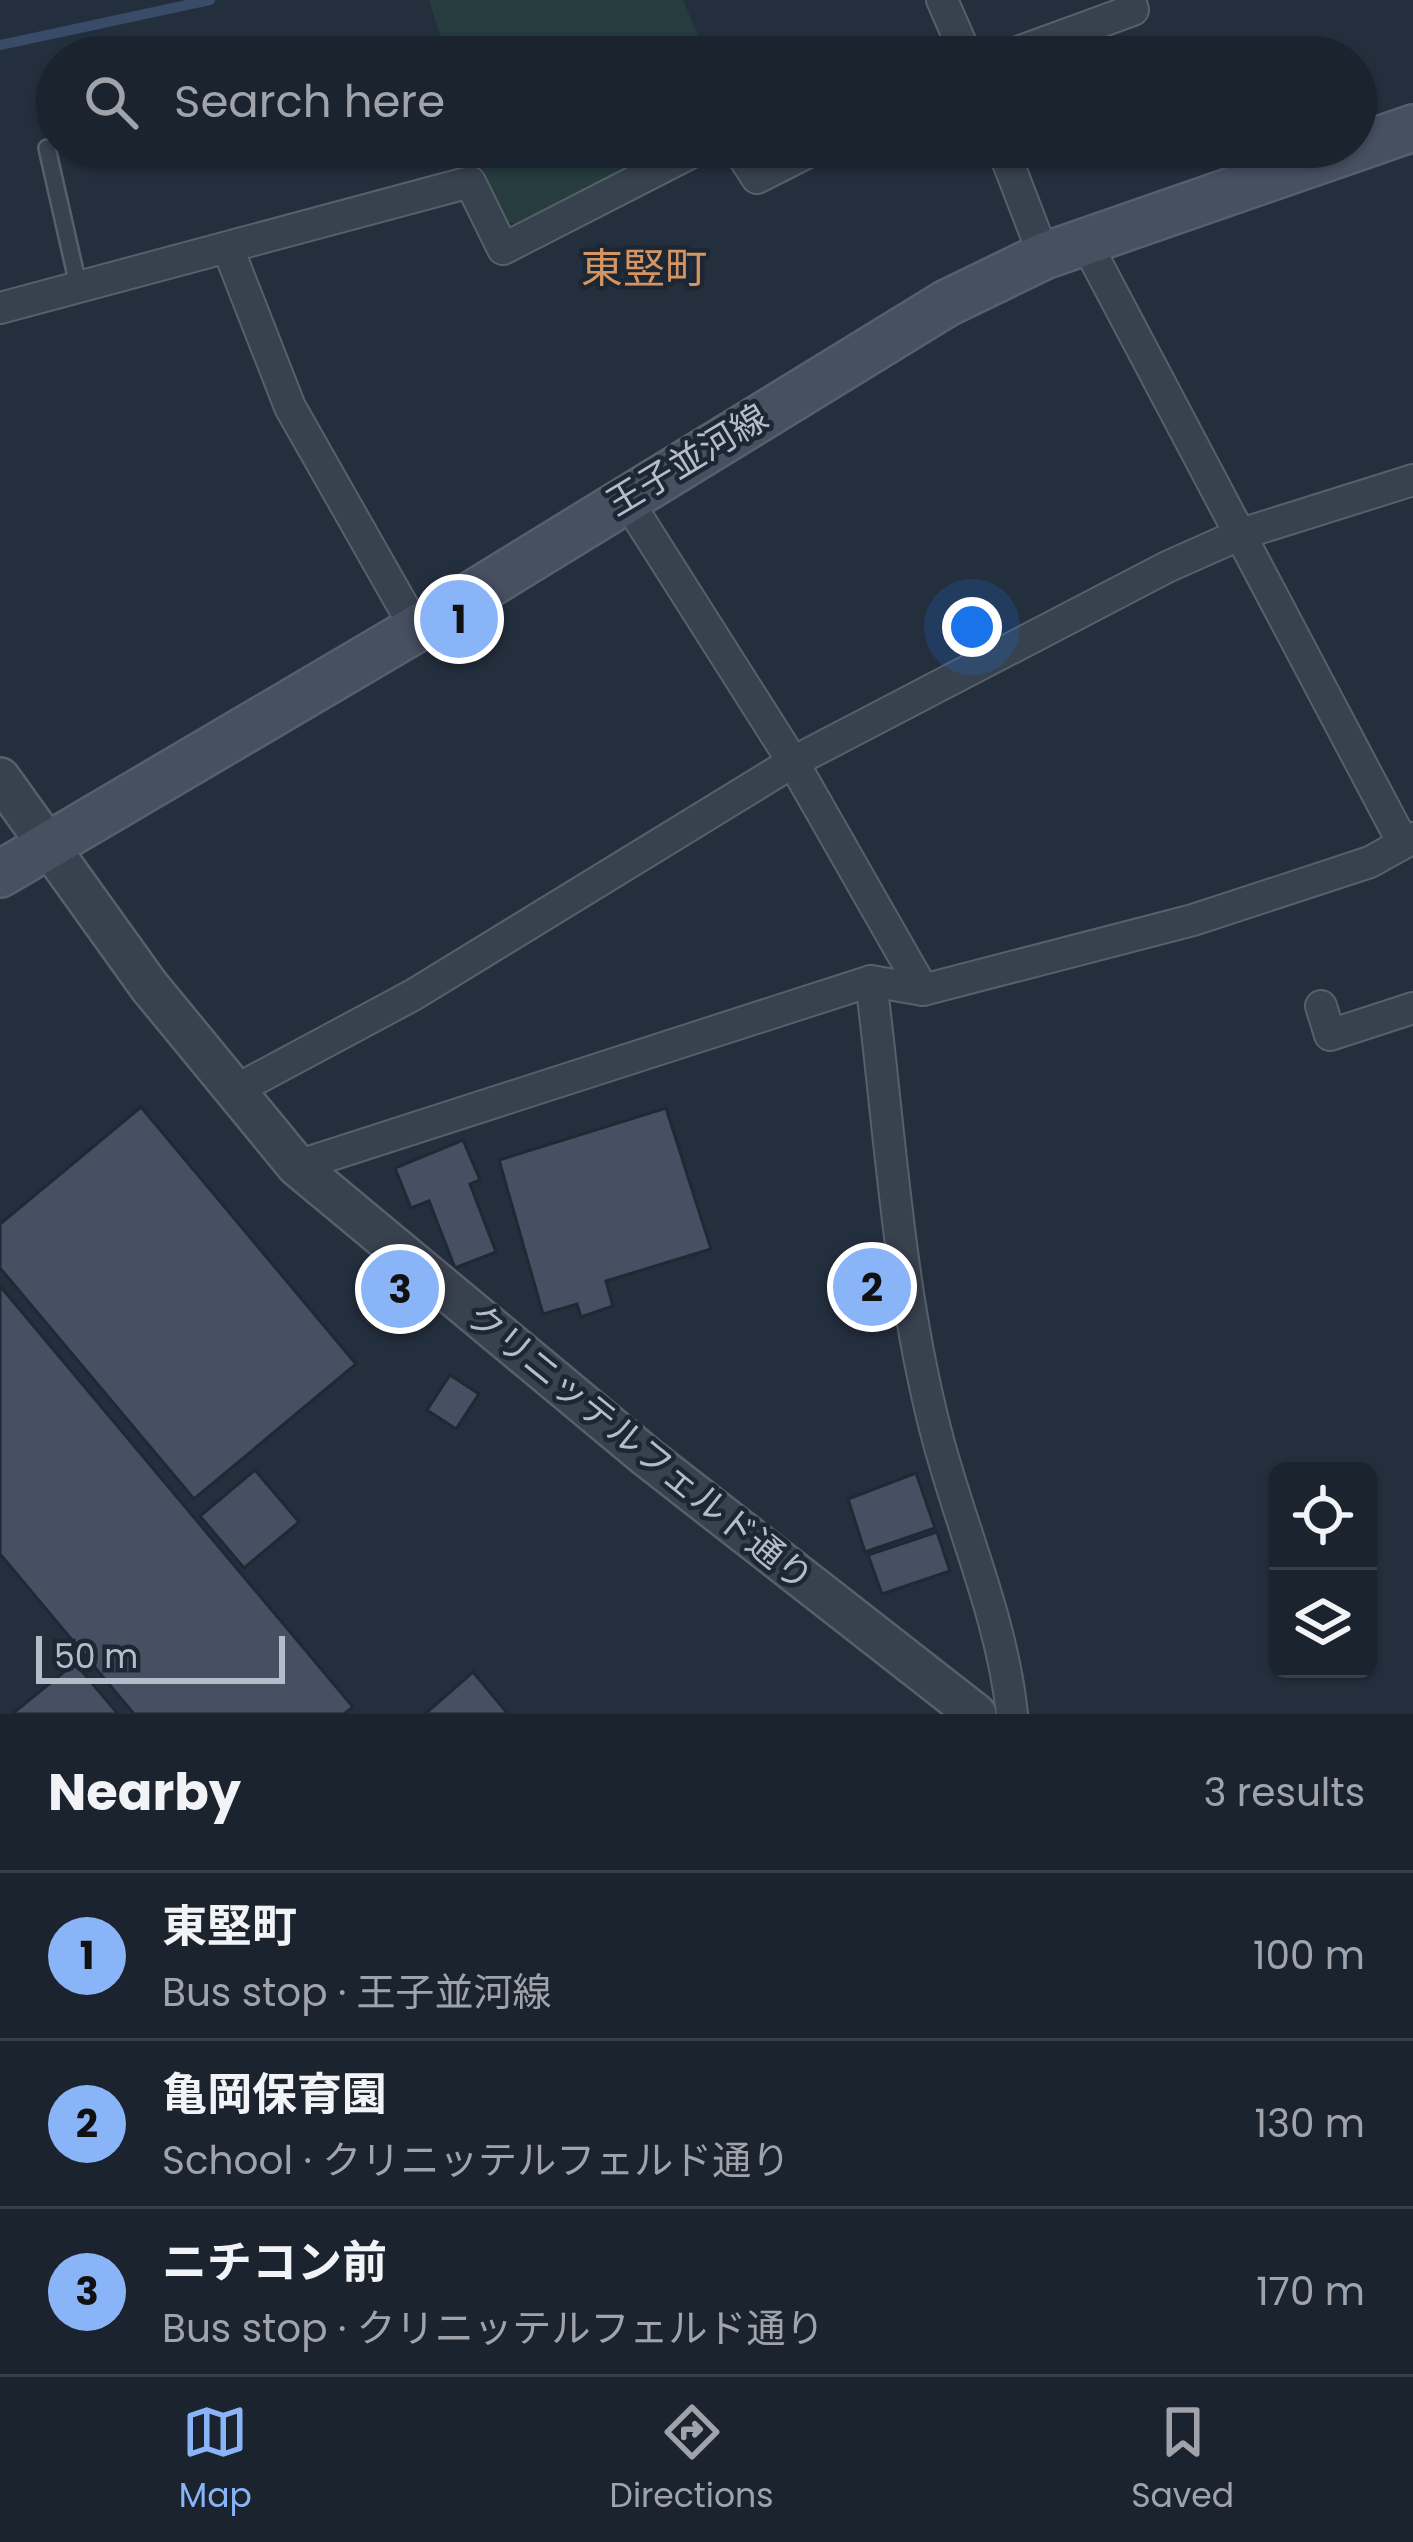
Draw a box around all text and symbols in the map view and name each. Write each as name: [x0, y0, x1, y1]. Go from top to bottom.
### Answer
search box: [36, 36, 1377, 168]
icon: search: [78, 69, 144, 135]
text: Search here: [174, 70, 445, 133]
district label: 東竪町: [581, 239, 707, 298]
street label: 王子並河線: [597, 392, 777, 528]
pin: 1: [420, 574, 498, 664]
your location: [942, 597, 1002, 657]
pin: 2: [833, 1242, 911, 1332]
pin: 3: [361, 1244, 439, 1334]
street label: クリニッテルフェルド通り: [456, 1291, 824, 1603]
map controls: [1269, 1462, 1377, 1678]
button: locate: [1269, 1462, 1377, 1570]
button: layers: [1269, 1570, 1377, 1678]
scale bar: [36, 1630, 285, 1683]
text: 50 m: [54, 1633, 138, 1680]
text: Nearby: [48, 1756, 241, 1828]
text: 3 results: [1203, 1765, 1365, 1820]
text: 東堅町: [162, 1895, 297, 1958]
text: 1: [80, 1928, 94, 1983]
text: 100 m: [1253, 1928, 1365, 1983]
text: Bus stop · 王子並河線: [162, 1965, 552, 2020]
text: 亀岡保育園: [162, 2063, 387, 2126]
text: 2: [76, 2096, 98, 2151]
text: 130 m: [1254, 2096, 1365, 2151]
text: School · クリニッテルフェルド通り: [162, 2133, 790, 2188]
text: ニチコン前: [162, 2231, 387, 2294]
text: 3: [75, 2264, 99, 2319]
text: 170 m: [1256, 2264, 1365, 2319]
text: Bus stop · クリニッテルフェルド通り: [162, 2301, 825, 2356]
tab: Map: [179, 2399, 252, 2521]
tab: Directions: [610, 2399, 773, 2521]
tab: Saved: [1131, 2399, 1234, 2521]

